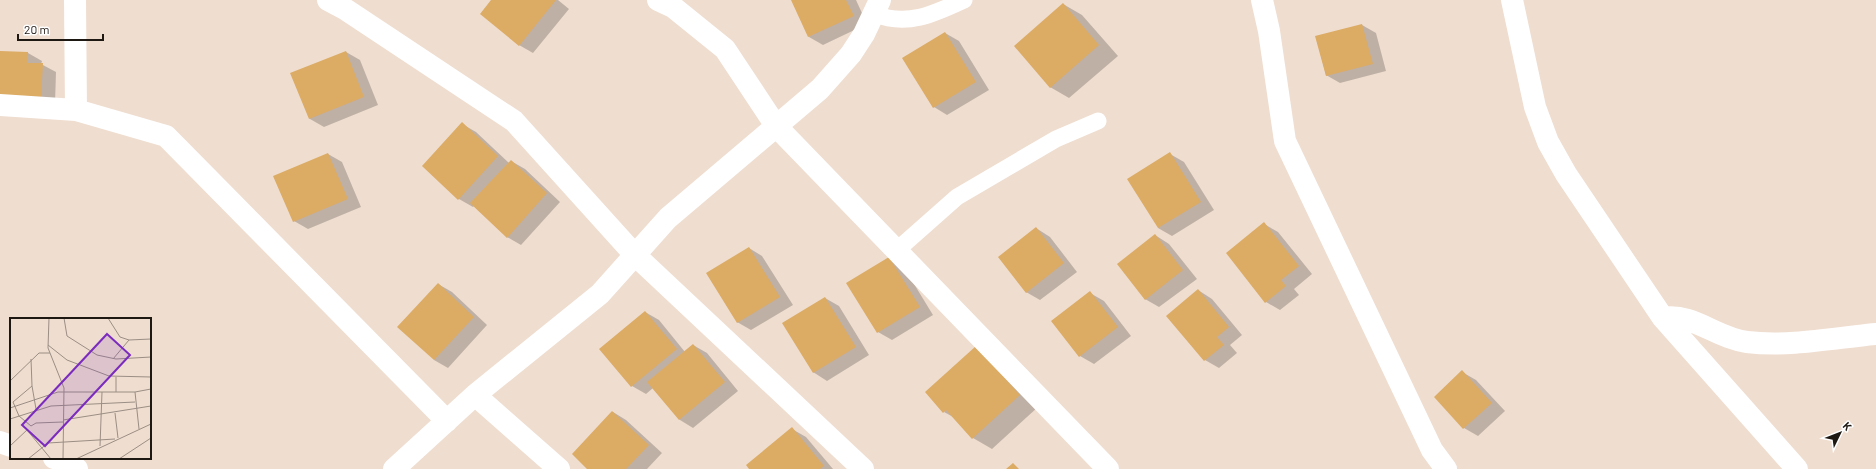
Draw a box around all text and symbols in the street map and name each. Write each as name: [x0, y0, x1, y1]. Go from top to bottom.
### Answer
scale bar: [18, 16, 103, 42]
text: 20 m: [24, 22, 50, 36]
inset map: [10, 318, 151, 459]
north arrow: [1820, 413, 1860, 453]
text: K: [1841, 419, 1855, 433]

